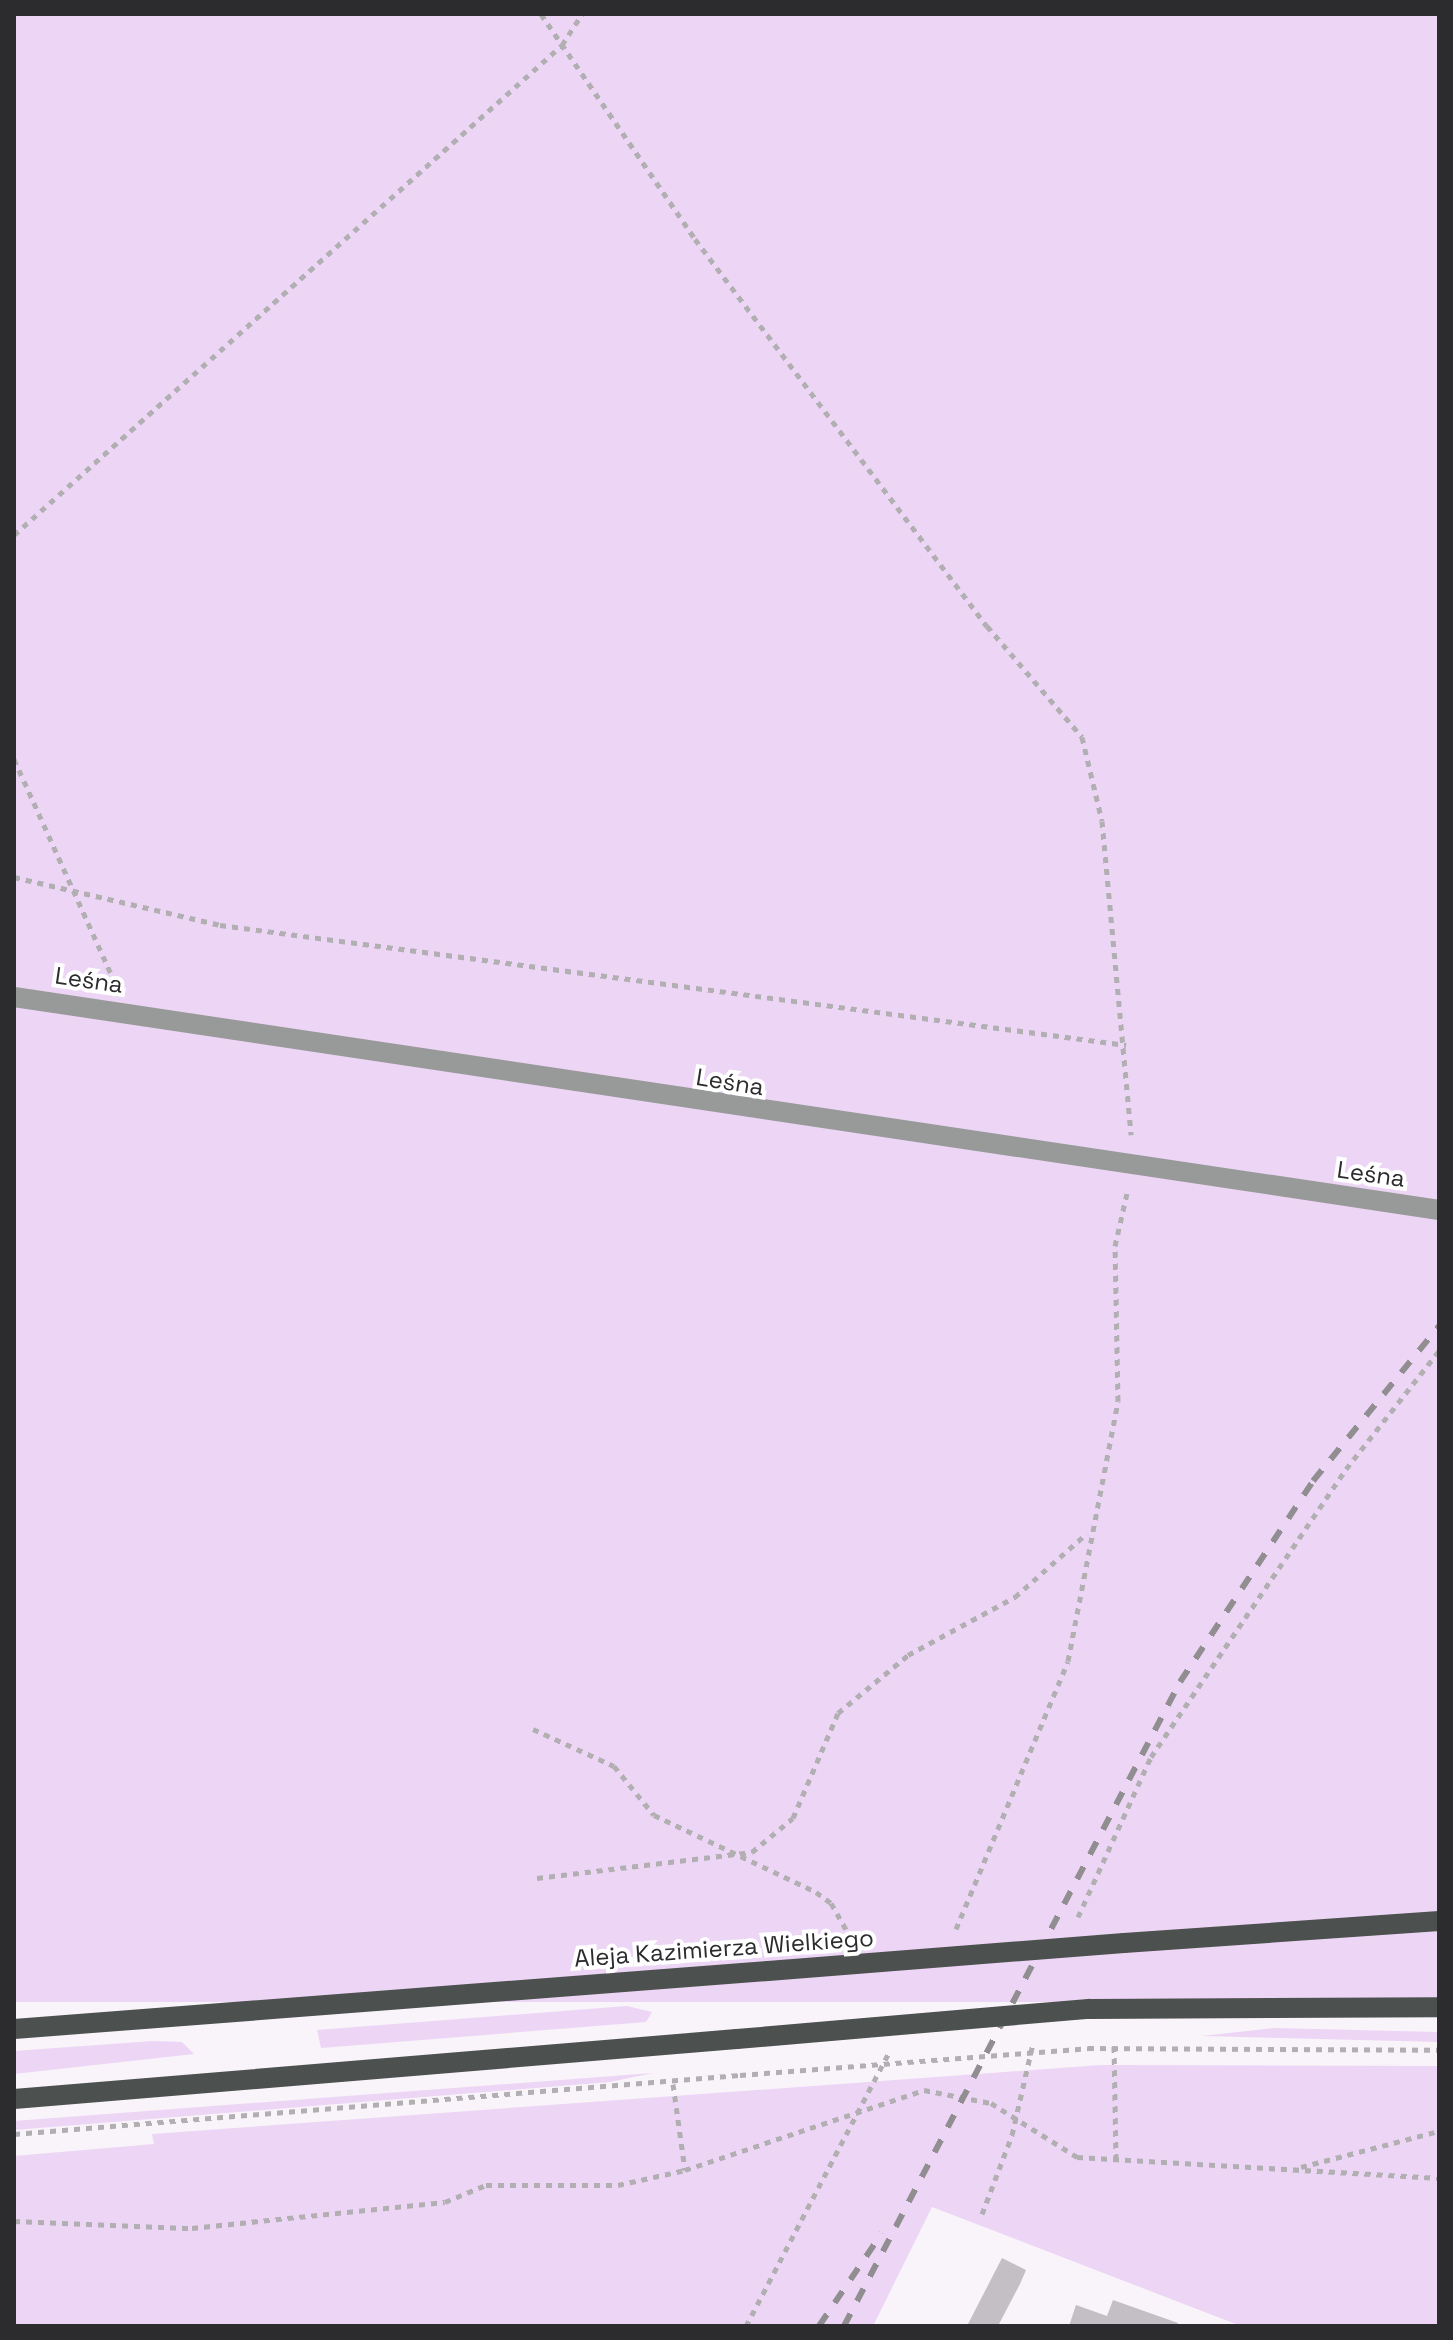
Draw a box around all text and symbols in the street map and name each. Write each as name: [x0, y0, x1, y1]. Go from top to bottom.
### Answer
street label: Leśna: [53, 961, 125, 999]
street label: Leśna: [694, 1062, 766, 1102]
street label: Leśna: [1335, 1155, 1407, 1193]
street label: Aleja Kazimierza Wielkiego: [573, 1923, 875, 1973]

